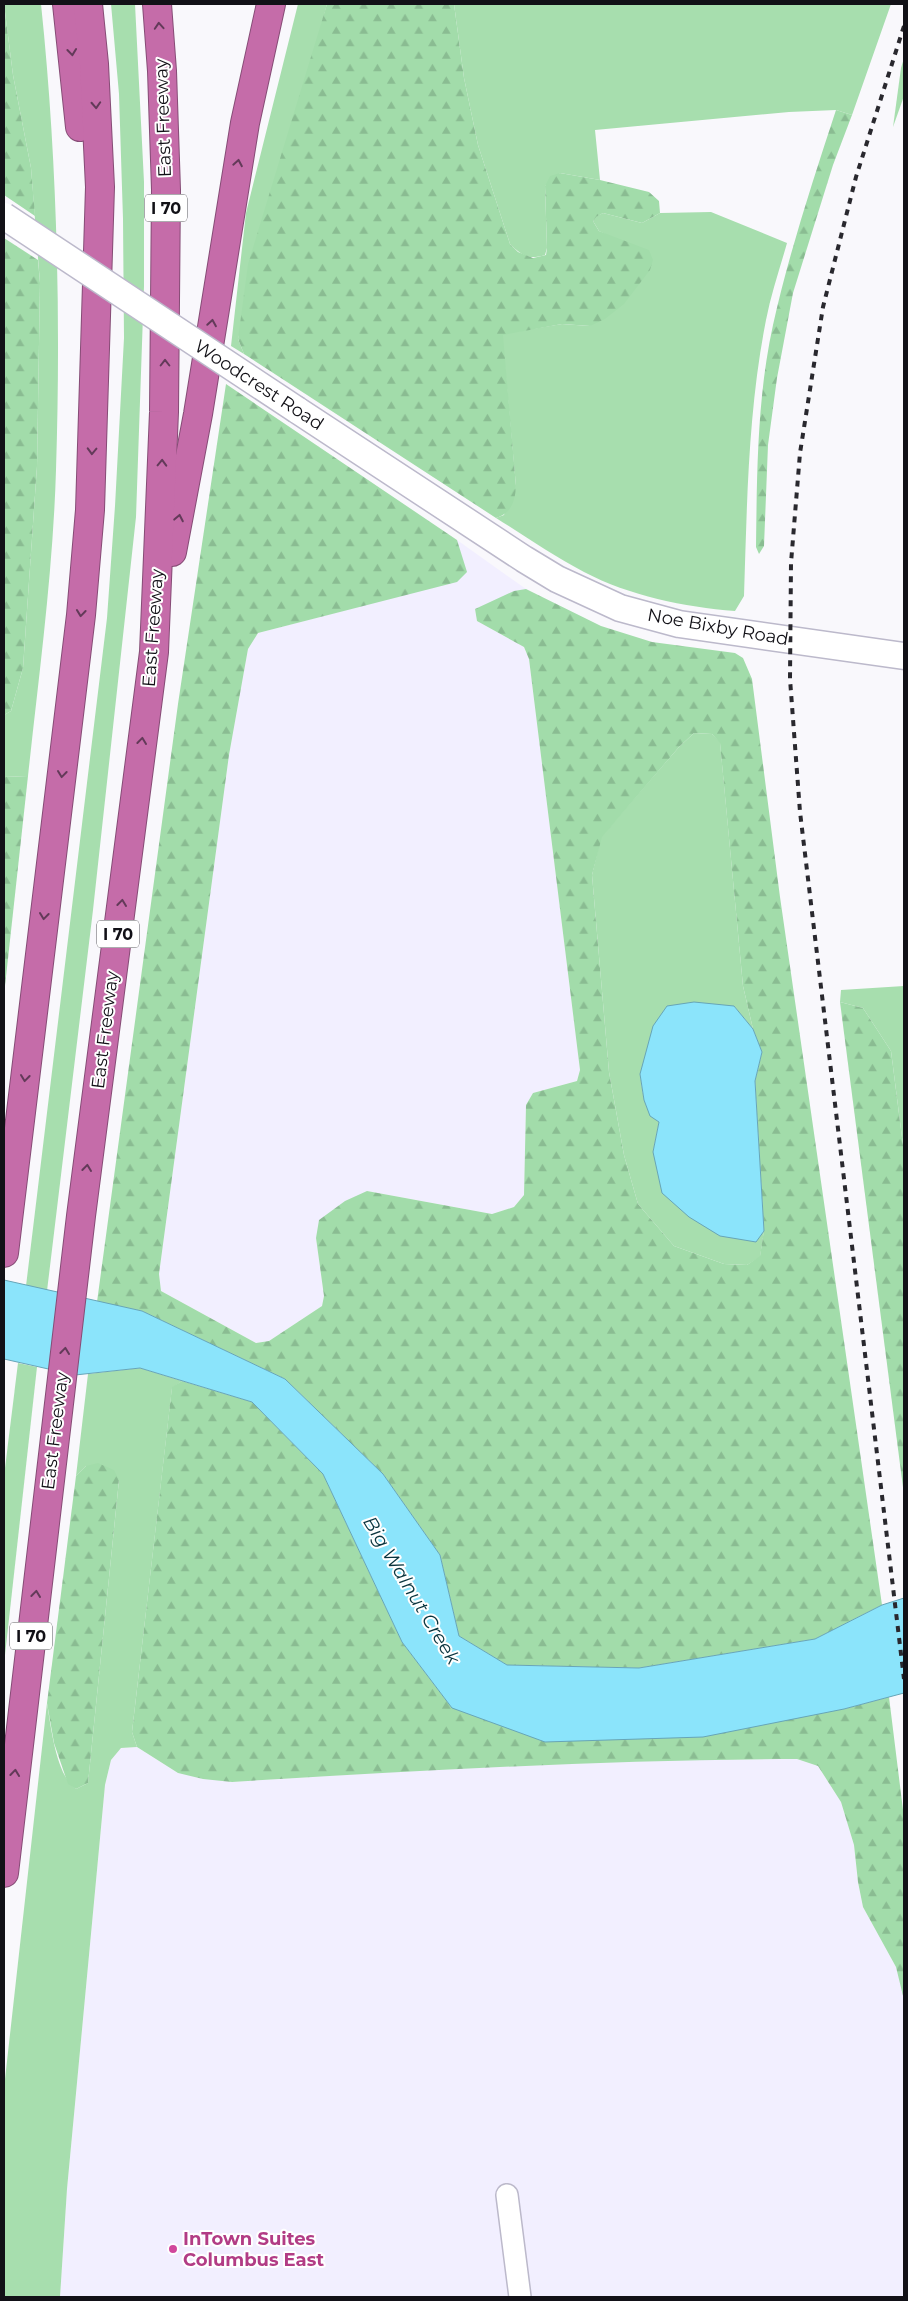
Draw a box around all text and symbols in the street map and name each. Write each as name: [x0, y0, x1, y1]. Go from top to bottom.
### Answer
one-way arrow: [154, 22, 165, 30]
one-way arrow: [66, 49, 77, 57]
street label: East Freeway: [150, 58, 176, 178]
one-way arrow: [91, 101, 101, 109]
one-way arrow: [233, 158, 243, 167]
road number: I 70: [145, 194, 187, 222]
one-way arrow: [206, 319, 217, 327]
street label: Woodcrest Road: [190, 335, 328, 435]
one-way arrow: [160, 359, 170, 366]
one-way arrow: [87, 447, 98, 455]
one-way arrow: [157, 459, 167, 467]
one-way arrow: [173, 513, 183, 522]
street label: East Freeway: [138, 568, 168, 688]
street label: Noe Bixby Road: [646, 604, 790, 650]
one-way arrow: [76, 609, 87, 617]
one-way arrow: [136, 737, 147, 745]
one-way arrow: [57, 770, 68, 778]
one-way arrow: [116, 898, 127, 906]
one-way arrow: [39, 913, 50, 921]
road number: I 70: [97, 921, 139, 948]
street label: East Freeway: [87, 970, 123, 1090]
one-way arrow: [20, 1074, 31, 1082]
one-way arrow: [81, 1163, 92, 1171]
one-way arrow: [59, 1346, 70, 1354]
street label: East Freeway: [37, 1371, 73, 1491]
water label: Big Walnut Creek: [358, 1512, 465, 1669]
one-way arrow: [30, 1590, 41, 1598]
road number: I 70: [10, 1622, 52, 1650]
one-way arrow: [9, 1768, 20, 1776]
place label: InTown Suites Columbus East: [183, 2228, 324, 2271]
marker: InTown Suites Columbus East: [167, 2243, 179, 2255]

